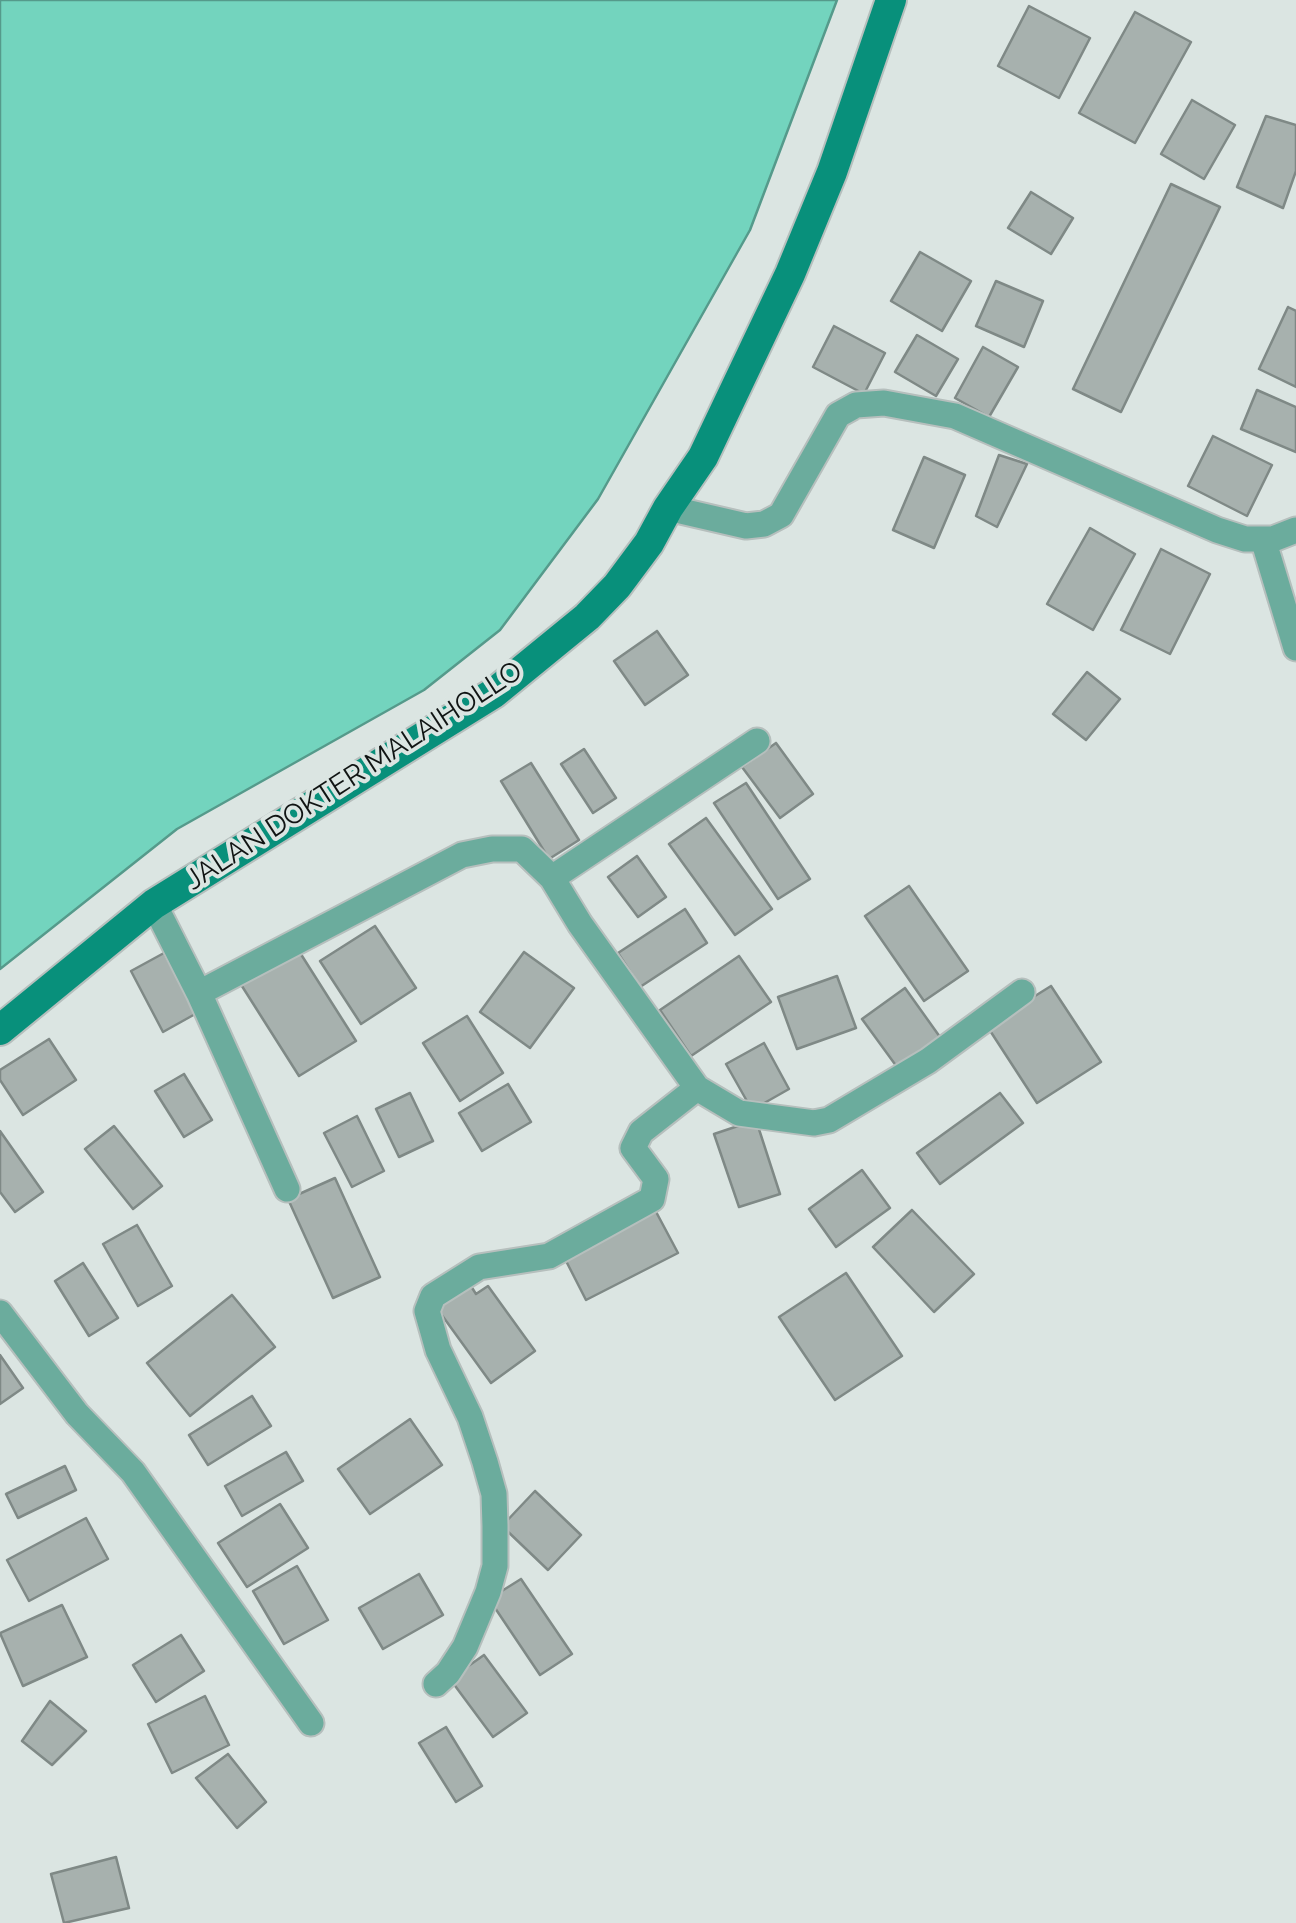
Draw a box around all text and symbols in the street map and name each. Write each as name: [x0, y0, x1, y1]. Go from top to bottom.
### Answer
street label: JALAN DOKTER MALAIHOLLO: [179, 654, 529, 898]

